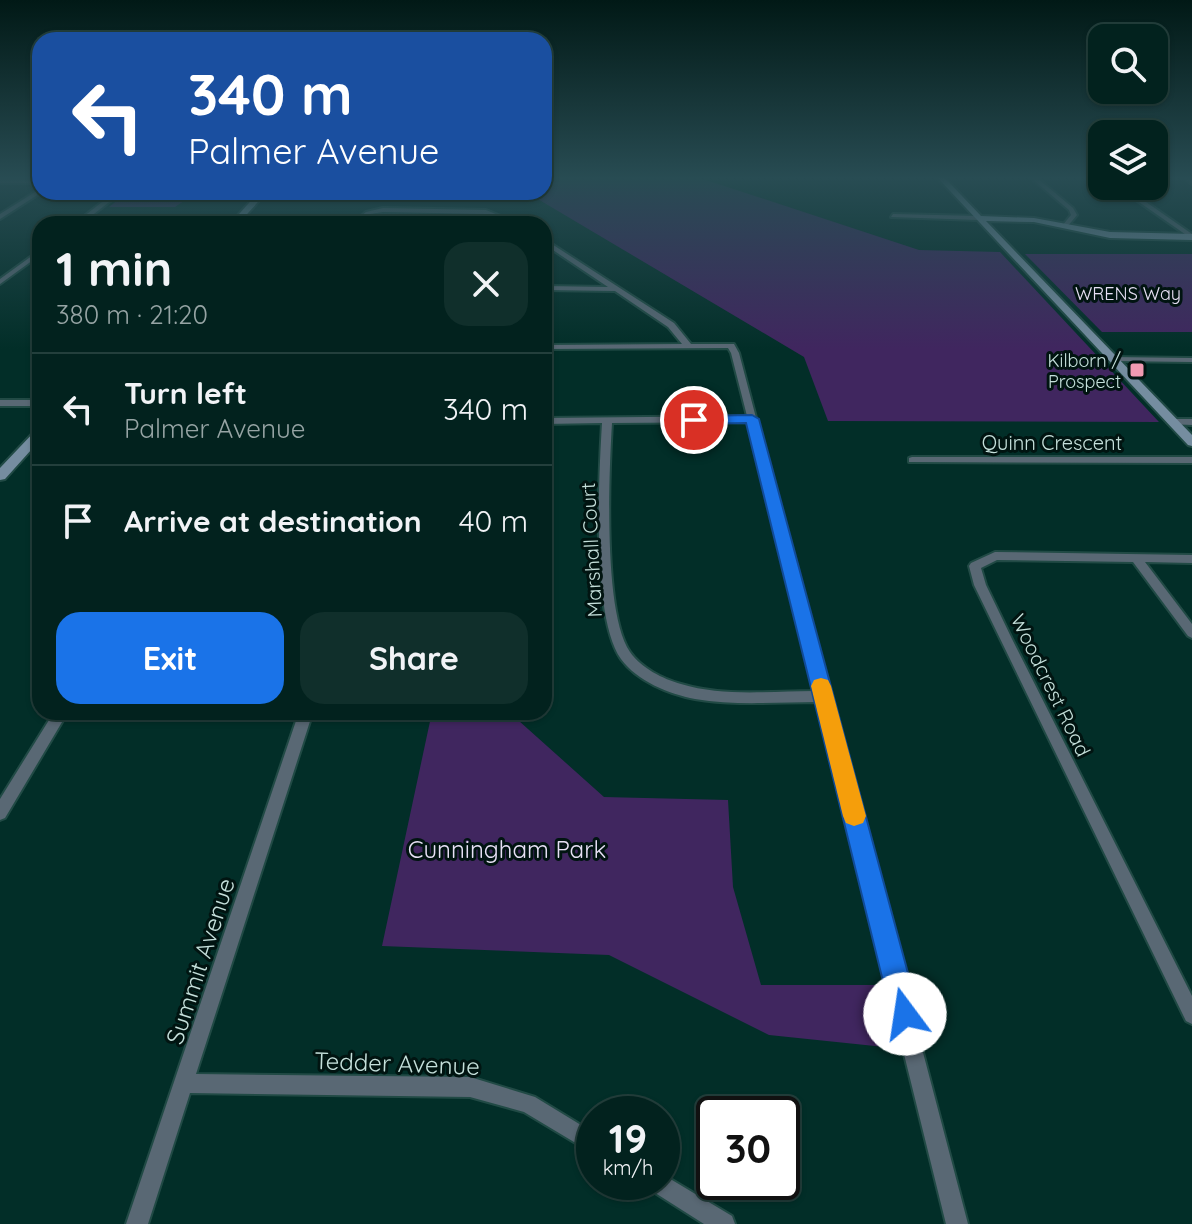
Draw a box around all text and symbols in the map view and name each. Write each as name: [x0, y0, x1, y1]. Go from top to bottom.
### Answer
map controls: [1088, 24, 1168, 200]
button: search: [1088, 24, 1168, 104]
text: 340 m: [188, 59, 353, 129]
icon: left: [56, 64, 160, 168]
button: layers: [1088, 120, 1168, 200]
text: Palmer Avenue: [188, 128, 439, 173]
text: 1 min: [56, 238, 172, 298]
button: close: [444, 242, 528, 326]
park label: WRENS Way: [1075, 282, 1181, 305]
text: 380 m · 21:20: [56, 298, 208, 331]
place label: Kilborn / Prospect: [1047, 349, 1122, 393]
marker: Kilborn / Prospect: [1128, 361, 1146, 379]
text: Turn left: [124, 374, 247, 412]
pin: [660, 386, 728, 454]
icon: left: [56, 387, 100, 431]
text: 340 m: [443, 390, 528, 428]
icon: arrive: [672, 398, 716, 442]
text: Palmer Avenue: [124, 412, 306, 445]
street label: Quinn Crescent: [982, 430, 1123, 455]
street label: Marshall Court: [575, 482, 607, 618]
icon: arrive: [56, 499, 100, 543]
text: Arrive at destination: [124, 502, 422, 540]
text: 40 m: [459, 502, 528, 540]
street label: Woodcrest Road: [1006, 610, 1096, 760]
button: Exit: [56, 612, 284, 704]
button: Share: [300, 612, 528, 704]
park label: Cunningham Park: [408, 834, 606, 864]
street label: Summit Avenue: [159, 874, 241, 1048]
position arrow: [863, 972, 947, 1056]
street label: Tedder Avenue: [314, 1045, 480, 1081]
speed limit sign: 30: [696, 1096, 800, 1200]
text: 19: [609, 1113, 647, 1163]
text: km/h: [603, 1155, 653, 1180]

